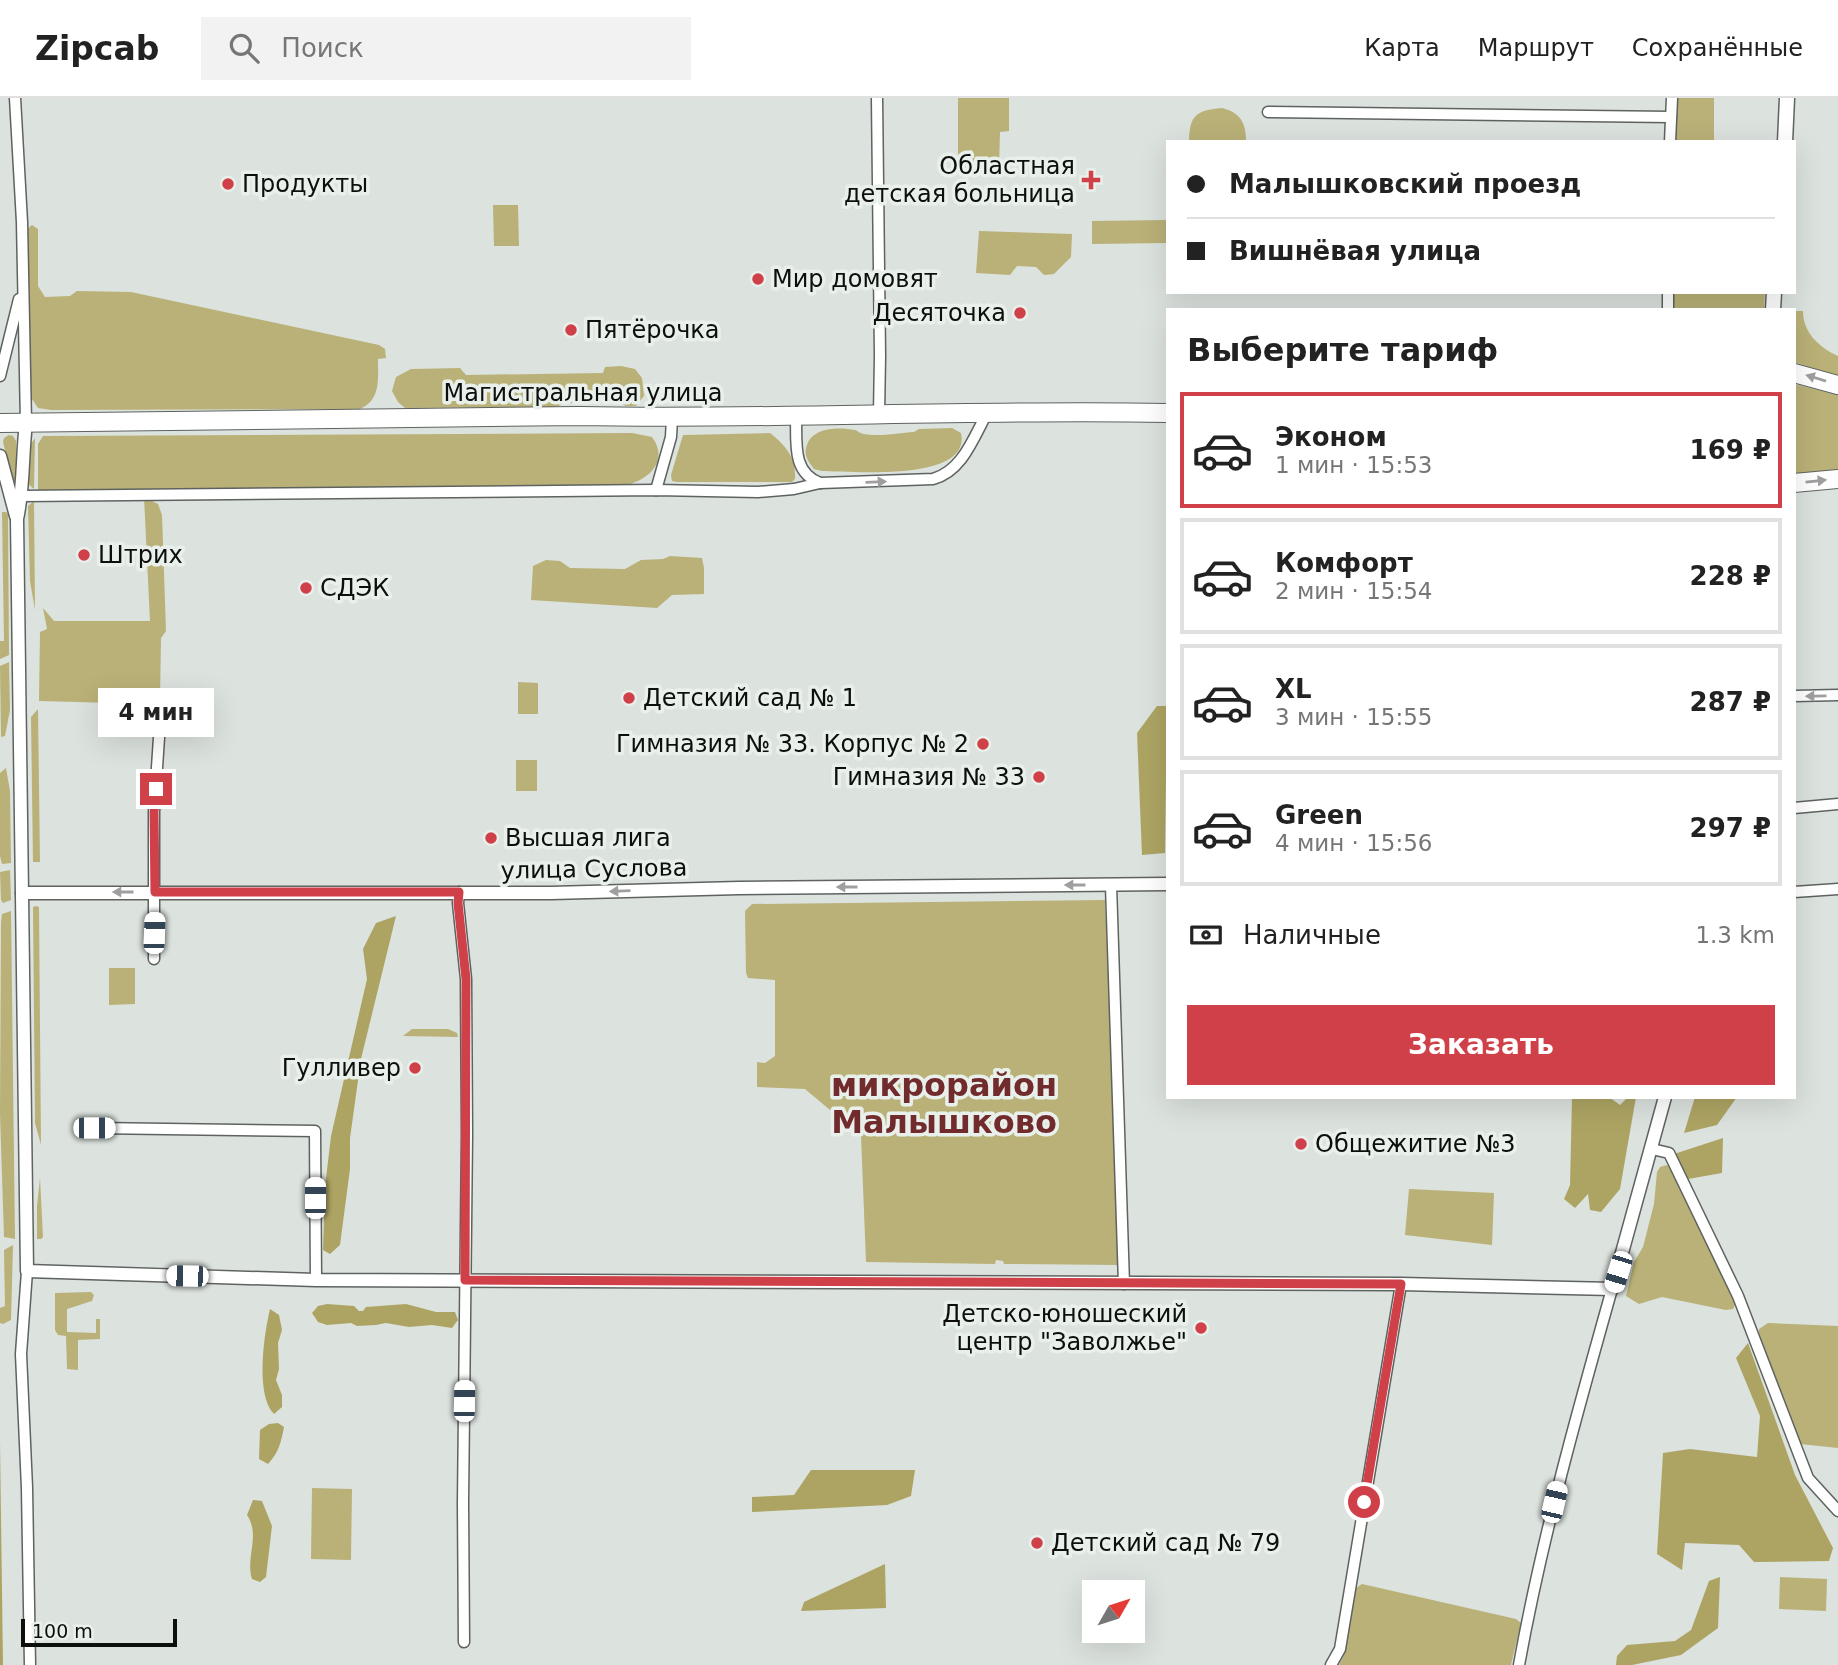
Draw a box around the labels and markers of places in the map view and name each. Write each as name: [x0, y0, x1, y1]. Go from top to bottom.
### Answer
place label: Областная детская больница: [844, 152, 1075, 208]
place label: Продукты: [242, 170, 368, 198]
marker: Областная детская больница: [1081, 170, 1101, 190]
marker: Продукты: [220, 176, 236, 192]
place label: Мир домовят: [772, 265, 938, 293]
marker: Мир домовят: [750, 271, 766, 287]
place label: Десяточка: [873, 299, 1006, 327]
marker: Десяточка: [1012, 305, 1028, 321]
place label: Пятёрочка: [585, 316, 720, 344]
marker: Пятёрочка: [563, 322, 579, 338]
place label: Штрих: [98, 541, 183, 569]
marker: Штрих: [76, 547, 92, 563]
place label: СДЭК: [320, 574, 389, 602]
marker: СДЭК: [298, 580, 314, 596]
place label: Детский сад № 1: [643, 684, 857, 712]
marker: Детский сад № 1: [621, 690, 637, 706]
place label: Гимназия № 33. Корпус № 2: [616, 730, 969, 758]
marker: Гимназия № 33. Корпус № 2: [975, 736, 991, 752]
place label: Гимназия № 33: [833, 763, 1025, 791]
marker: Гимназия № 33: [1031, 769, 1047, 785]
place label: Высшая лига: [505, 824, 671, 852]
marker: Высшая лига: [483, 830, 499, 846]
place label: Гулливер: [282, 1054, 401, 1082]
marker: Гулливер: [407, 1060, 423, 1076]
place label: Общежитие №3: [1315, 1130, 1515, 1158]
marker: Общежитие №3: [1293, 1136, 1309, 1152]
place label: Детско-юношеский центр "Заволжье": [942, 1300, 1187, 1356]
marker: Детско-юношеский центр "Заволжье": [1193, 1320, 1209, 1336]
place label: Детский сад № 79: [1051, 1529, 1280, 1557]
marker: Детский сад № 79: [1029, 1535, 1045, 1551]

